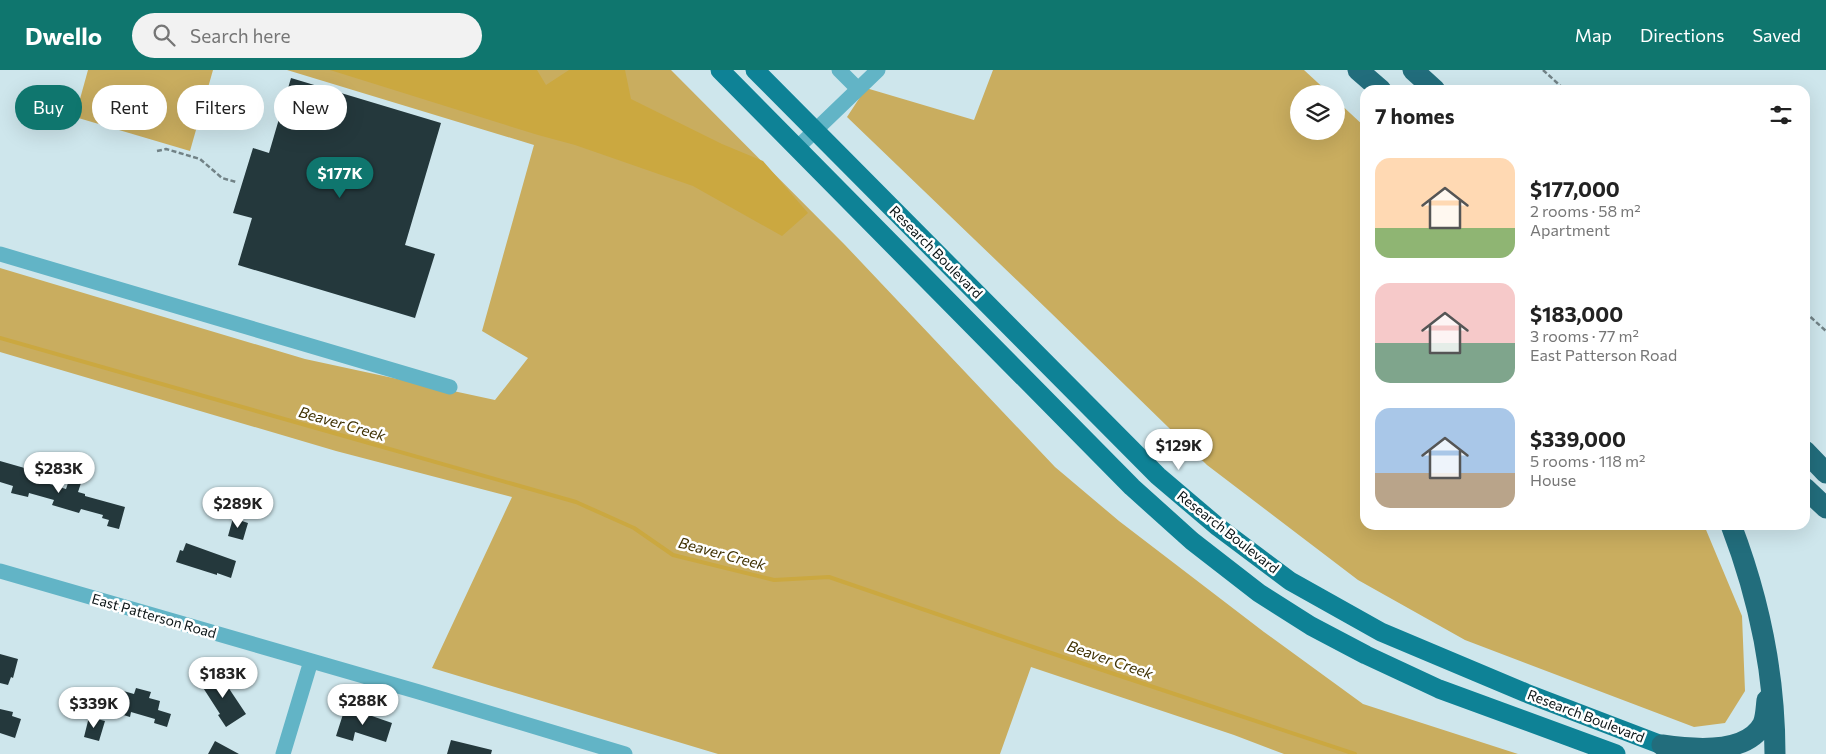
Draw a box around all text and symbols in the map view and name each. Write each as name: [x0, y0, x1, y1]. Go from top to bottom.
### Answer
search box: [132, 13, 482, 58]
text: Dwello: [25, 21, 102, 50]
icon: search: [150, 21, 178, 49]
text: Search here: [190, 24, 291, 47]
text: Map: [1575, 24, 1612, 46]
text: Directions: [1640, 24, 1724, 46]
text: Saved: [1752, 24, 1801, 46]
chip: Buy: [15, 85, 82, 130]
chip: Rent: [92, 85, 167, 130]
chip: Filters: [177, 85, 264, 130]
chip: New: [274, 85, 347, 130]
map controls: [1290, 85, 1345, 140]
button: layers: [1290, 85, 1345, 140]
icon: filters: [1767, 101, 1795, 129]
text: 7 homes: [1375, 103, 1454, 128]
pin: $177K: [305, 156, 375, 199]
text: $177K: [317, 163, 363, 182]
text: $177,000: [1530, 176, 1620, 201]
icon: home: [1415, 178, 1475, 238]
text: 2 rooms · 58 m²: [1530, 201, 1641, 220]
street label: Research Boulevard: [886, 202, 986, 302]
text: Apartment: [1530, 220, 1610, 239]
text: $183,000: [1530, 301, 1623, 326]
icon: home: [1415, 303, 1475, 363]
text: 3 rooms · 77 m²: [1530, 326, 1639, 345]
text: East Patterson Road: [1530, 345, 1677, 364]
water label: Beaver Creek: [297, 402, 389, 444]
text: $339,000: [1530, 426, 1626, 451]
pin: $129K: [1144, 428, 1214, 471]
icon: home: [1415, 428, 1475, 488]
text: $129K: [1156, 435, 1202, 454]
text: 5 rooms · 118 m²: [1530, 451, 1645, 470]
pin: $283K: [24, 452, 94, 494]
text: $283K: [35, 458, 83, 477]
text: House: [1530, 470, 1576, 489]
pin: $289K: [203, 486, 273, 529]
street label: Research Boulevard: [1174, 487, 1282, 577]
text: $289K: [213, 493, 263, 512]
water label: Beaver Creek: [677, 533, 769, 574]
street label: East Patterson Road: [90, 590, 218, 641]
water label: Beaver Creek: [1065, 636, 1156, 682]
pin: $183K: [188, 656, 258, 699]
text: $183K: [200, 663, 246, 682]
pin: $288K: [328, 684, 398, 726]
street label: Research Boulevard: [1525, 685, 1647, 746]
pin: $339K: [59, 686, 129, 729]
text: $288K: [338, 690, 388, 709]
text: $339K: [70, 693, 118, 712]

